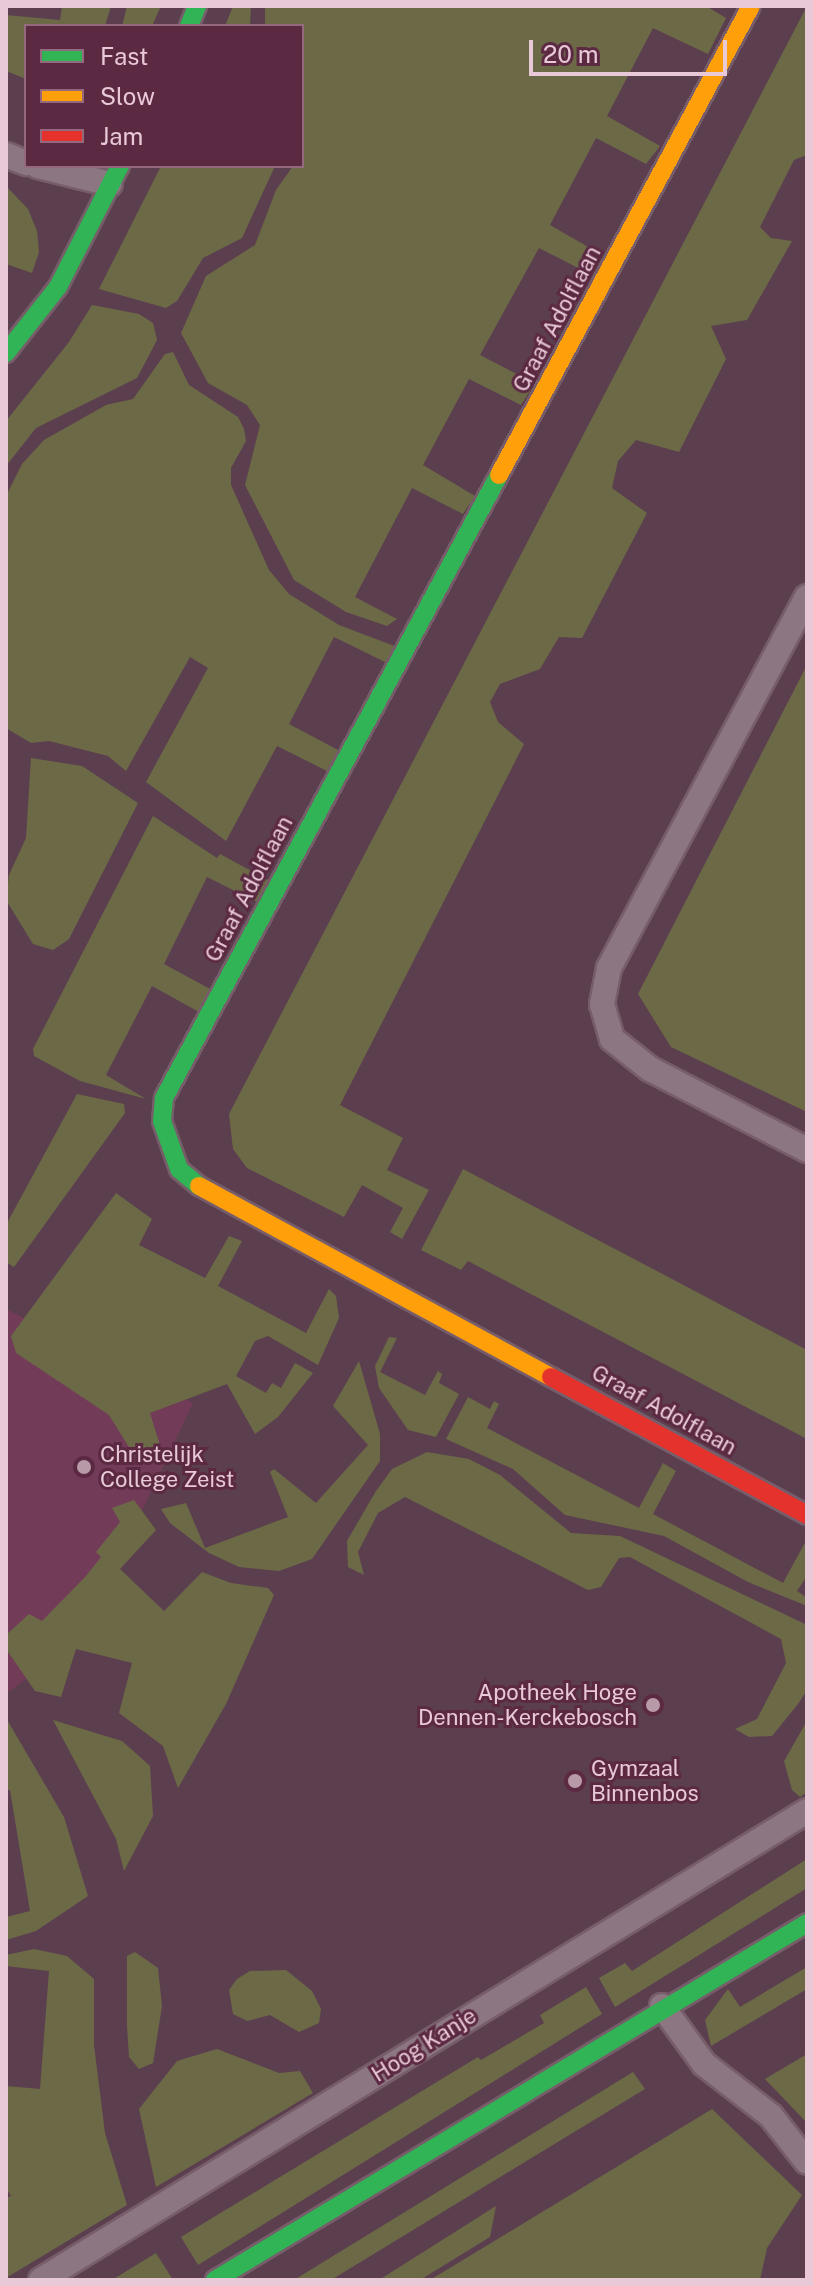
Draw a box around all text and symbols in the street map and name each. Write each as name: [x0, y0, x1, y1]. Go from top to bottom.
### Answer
legend: [24, 24, 304, 168]
scale bar: [533, 24, 731, 74]
text: 20 m: [543, 40, 599, 68]
text: Fast: [100, 42, 148, 70]
text: Slow: [100, 82, 155, 110]
text: Jam: [100, 122, 143, 150]
street label: Graaf Adolflaan: [507, 242, 607, 396]
street label: Graaf Adolflaan: [199, 812, 299, 966]
street label: Graaf Adolflaan: [587, 1359, 741, 1461]
place label: Christelijk College Zeist: [100, 1441, 235, 1492]
marker: Christelijk College Zeist: [75, 1458, 93, 1476]
place label: Apotheek Hoge Dennen-Kerckebosch: [418, 1679, 637, 1730]
marker: Apotheek Hoge Dennen-Kerckebosch: [644, 1696, 662, 1714]
place label: Gymzaal Binnenbos: [591, 1755, 699, 1806]
marker: Gymzaal Binnenbos: [566, 1772, 584, 1790]
street label: Hoog Kanje: [367, 2002, 481, 2088]

